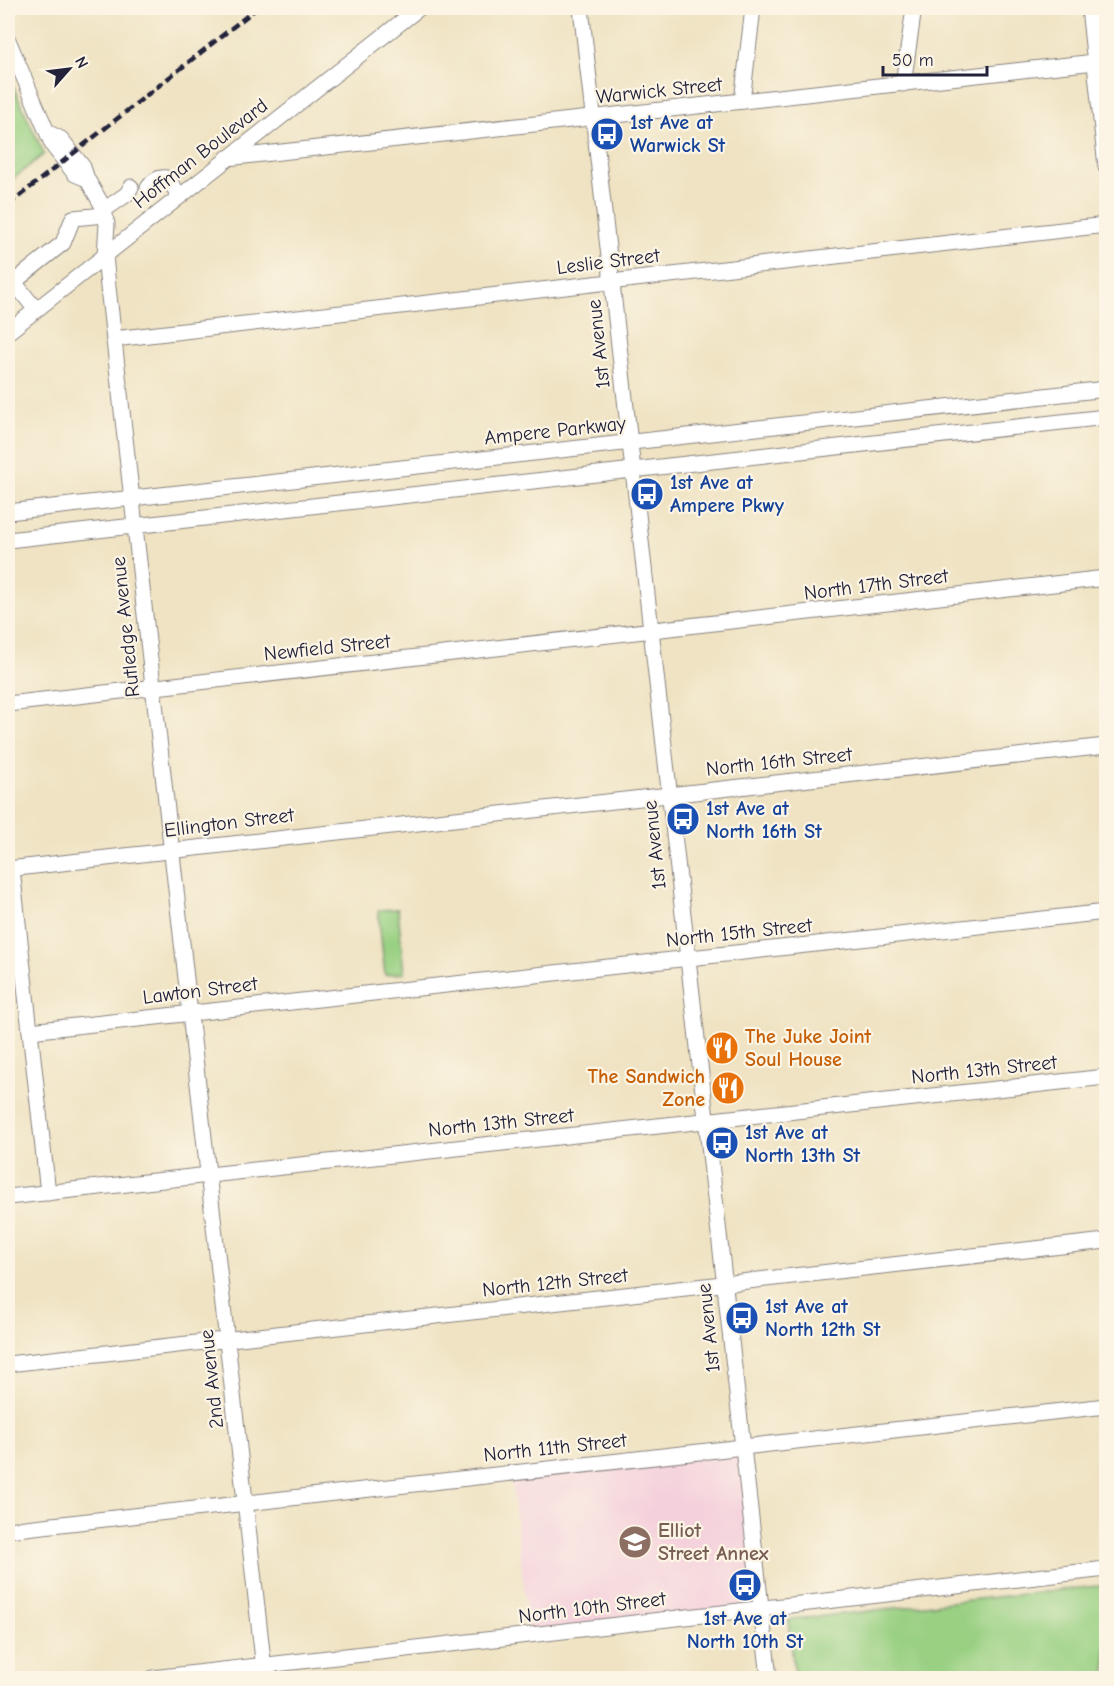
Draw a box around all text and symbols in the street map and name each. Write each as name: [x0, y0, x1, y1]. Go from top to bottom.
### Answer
north arrow: [39, 39, 99, 99]
scale bar: [883, 39, 986, 77]
text: 50 m: [892, 50, 934, 71]
text: N: [71, 54, 92, 71]
street label: Warwick Street: [595, 72, 725, 109]
street label: Hoffman Boulevard: [128, 94, 272, 213]
place label: 1st Ave at Warwick St: [630, 111, 726, 157]
bus stop icon: 1st Ave at Warwick St: [589, 116, 625, 152]
street label: Leslie Street: [555, 244, 662, 279]
street label: 1st Avenue: [582, 298, 615, 390]
street label: Ampere Parkway: [483, 412, 627, 449]
place label: 1st Ave at Ampere Pkwy: [670, 471, 785, 517]
bus stop icon: 1st Ave at Ampere Pkwy: [629, 476, 665, 512]
street label: Rutledge Avenue: [107, 556, 144, 698]
street label: North 17th Street: [803, 564, 951, 605]
street label: Newfield Street: [263, 629, 393, 666]
street label: North 16th Street: [705, 742, 855, 781]
place label: 1st Ave at North 16th St: [706, 797, 822, 843]
street label: 1st Avenue: [638, 799, 671, 891]
bus stop icon: 1st Ave at North 16th St: [665, 801, 701, 837]
street label: Ellington Street: [163, 803, 297, 842]
street label: North 15th Street: [665, 913, 815, 952]
street label: Lawton Street: [141, 972, 260, 1009]
place label: The Juke Joint Soul House: [745, 1025, 872, 1071]
restaurant icon: The Juke Joint Soul House: [704, 1030, 740, 1066]
street label: North 13th Street: [910, 1050, 1059, 1089]
place label: The Sandwich Zone: [587, 1065, 705, 1111]
restaurant icon: The Sandwich Zone: [710, 1070, 746, 1106]
street label: North 13th Street: [427, 1103, 576, 1142]
place label: 1st Ave at North 13th St: [745, 1121, 861, 1167]
bus stop icon: 1st Ave at North 13th St: [704, 1125, 740, 1161]
street label: North 12th Street: [481, 1263, 630, 1302]
street label: 1st Avenue: [692, 1282, 725, 1374]
place label: 1st Ave at North 12th St: [765, 1295, 881, 1341]
bus stop icon: 1st Ave at North 12th St: [724, 1300, 760, 1336]
street label: 2nd Avenue: [195, 1328, 228, 1430]
street label: North 11th Street: [482, 1428, 629, 1466]
place label: Elliot Street Annex: [658, 1519, 769, 1565]
school or university icon: Elliot Street Annex: [617, 1524, 653, 1560]
bus stop icon: 1st Ave at North 10th St: [727, 1567, 763, 1603]
street label: North 10th Street: [517, 1587, 668, 1628]
place label: 1st Ave at North 10th St: [687, 1607, 804, 1653]

